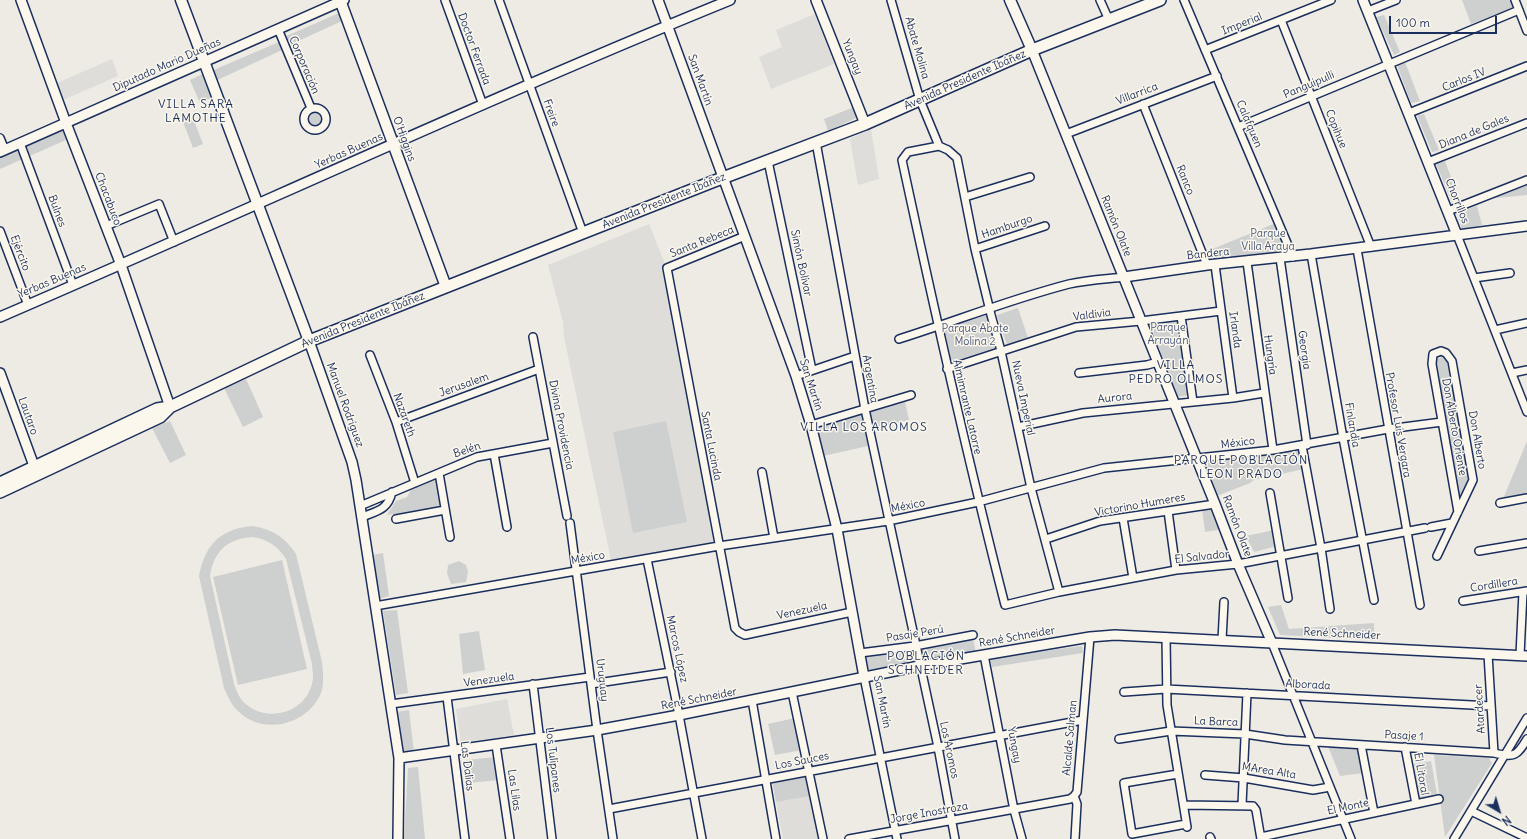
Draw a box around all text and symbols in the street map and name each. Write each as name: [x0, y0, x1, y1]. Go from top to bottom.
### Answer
scale bar: [1391, 8, 1499, 34]
street label: Imperial: [1220, 10, 1264, 38]
street label: Doctor Ferrada: [455, 11, 493, 87]
street label: Abate Molina: [902, 15, 932, 81]
text: 100 m: [1396, 15, 1430, 30]
street label: Corporación: [286, 34, 322, 96]
street label: Diputado Mario Dueñas: [111, 35, 223, 95]
street label: Yungay: [839, 37, 865, 77]
street label: Avenida Presidente Ibáñez: [902, 47, 1028, 113]
street label: San Martín: [685, 53, 715, 107]
street label: Carlos IV: [1440, 65, 1488, 95]
street label: Panguipulli: [1282, 68, 1336, 102]
street label: Villarrica: [1114, 80, 1160, 108]
street label: Freire: [540, 97, 562, 129]
district label: VILLA SARA LAMOTHE: [158, 98, 234, 126]
street label: Calafquen: [1233, 98, 1265, 150]
street label: Copihue: [1322, 108, 1350, 150]
street label: Diana de Gales: [1437, 112, 1511, 152]
street label: O'Higgins: [390, 115, 418, 163]
street label: Yerbas Buenas: [313, 130, 385, 172]
street label: Ranco: [1173, 163, 1197, 197]
street label: Avenida Presidente Ibáñez: [600, 170, 728, 232]
street label: Chacabuco: [92, 171, 124, 227]
street label: Chorrillos: [1442, 177, 1472, 225]
street label: Bulnes: [45, 193, 69, 229]
street label: Ramón Olate: [1098, 193, 1134, 259]
street label: Hamburgo: [980, 212, 1034, 242]
street label: Santa Rebeca: [668, 223, 736, 261]
park label: Parque Villa Araya: [1241, 227, 1295, 253]
street label: Simón Bolívar: [788, 228, 814, 298]
street label: Ejército: [7, 233, 33, 273]
street label: Bandera: [1186, 245, 1230, 263]
street label: Yerbas Buenas: [16, 261, 88, 301]
street label: Avenida Presidente Ibáñez: [299, 289, 427, 351]
street label: Valdivia: [1072, 306, 1112, 324]
street label: Irlanda: [1226, 311, 1244, 349]
park label: Parque Arrayán: [1147, 321, 1189, 347]
park label: Parque Abate Molina 2: [942, 322, 1008, 348]
street label: Georgia: [1295, 330, 1313, 370]
street label: Hungría: [1261, 334, 1279, 376]
street label: Argentina: [859, 354, 881, 404]
street label: San Martín: [796, 358, 826, 412]
street label: Almimrante Latorre: [950, 358, 984, 456]
street label: Nueva Imperial: [1009, 359, 1037, 437]
district label: VILLA PEDRO OLMOS: [1128, 359, 1224, 387]
street label: Manuel Rodríguez: [324, 361, 366, 449]
street label: Jerusalem: [437, 370, 491, 400]
street label: Profesor Luis Vergara: [1382, 371, 1414, 479]
street label: Don Alberto Oriente: [1439, 377, 1469, 477]
street label: Divina Providencia: [546, 379, 576, 471]
street label: Aurora: [1097, 390, 1133, 406]
street label: Nazareth: [390, 391, 418, 439]
street label: Lautaro: [15, 395, 41, 437]
street label: Finlandia: [1342, 402, 1362, 448]
street label: Santa Lucinda: [698, 410, 724, 482]
street label: Don Alberto: [1465, 410, 1489, 470]
district label: VILLA LOS AROMOS: [800, 421, 928, 435]
street label: México: [1220, 434, 1256, 452]
street label: Belén: [452, 439, 482, 461]
district label: PARQUE POBLACIÓN LEON PRADO: [1174, 454, 1308, 482]
street label: Victorino Humeres: [1094, 491, 1186, 519]
street label: Ramón Olate: [1219, 493, 1255, 559]
street label: México: [890, 496, 926, 516]
street label: El Salvador: [1174, 548, 1230, 566]
street label: México: [570, 549, 606, 567]
street label: Cordillera: [1469, 575, 1519, 595]
street label: Venezuela: [776, 599, 828, 623]
street label: Marcos López: [663, 614, 691, 684]
street label: Pasaje Perú: [885, 623, 945, 645]
street label: René Schneider: [978, 624, 1056, 650]
street label: René Schneider: [1303, 625, 1381, 643]
district label: POBLACIÓN SCHNEIDER: [887, 650, 965, 678]
street label: Uruguay: [593, 658, 611, 702]
street label: Venezuela: [463, 670, 515, 690]
street label: San Martín: [870, 674, 894, 730]
street label: Alborada: [1285, 677, 1331, 693]
street label: Atardecer: [1472, 684, 1488, 734]
street label: René Schneider: [660, 685, 738, 713]
street label: Alcalde Salman: [1060, 700, 1080, 776]
street label: La Barca: [1194, 715, 1238, 729]
street label: Los Aromos: [937, 720, 961, 780]
street label: Yungay: [1004, 726, 1024, 764]
street label: Los Tulipanes: [542, 727, 564, 793]
street label: Pasaje 1: [1384, 728, 1424, 744]
street label: Las Dalias: [457, 740, 477, 792]
street label: Los Sauces: [774, 749, 830, 773]
street label: El Litoral: [1411, 752, 1431, 796]
street label: MArea Alta: [1241, 760, 1297, 782]
street label: Las Lilas: [505, 768, 523, 812]
north arrow: [1479, 791, 1519, 831]
street label: El Monte: [1326, 796, 1370, 818]
street label: Jorge Inostroza: [889, 800, 969, 826]
text: N: [1499, 813, 1514, 828]

